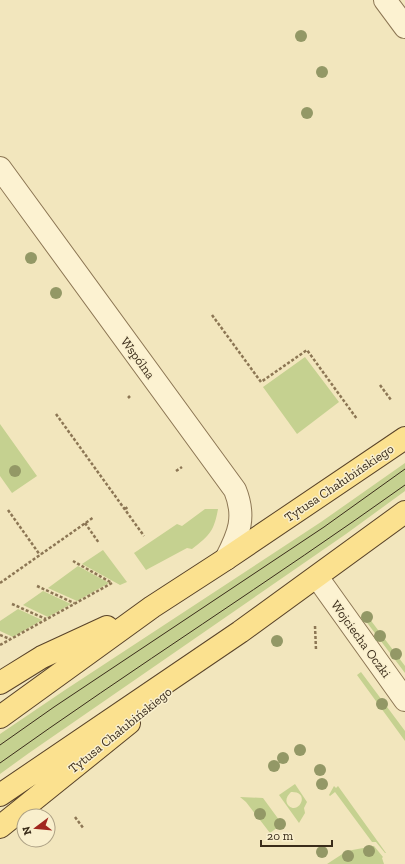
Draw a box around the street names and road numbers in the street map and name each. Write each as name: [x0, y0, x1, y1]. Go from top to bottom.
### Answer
street label: Wspólna: [118, 334, 159, 382]
street label: Tytusa Chałubińskiego: [282, 441, 397, 525]
street label: Wojciecha Oczki: [327, 598, 394, 681]
street label: Tytusa Chałubińskiego: [65, 684, 175, 776]

